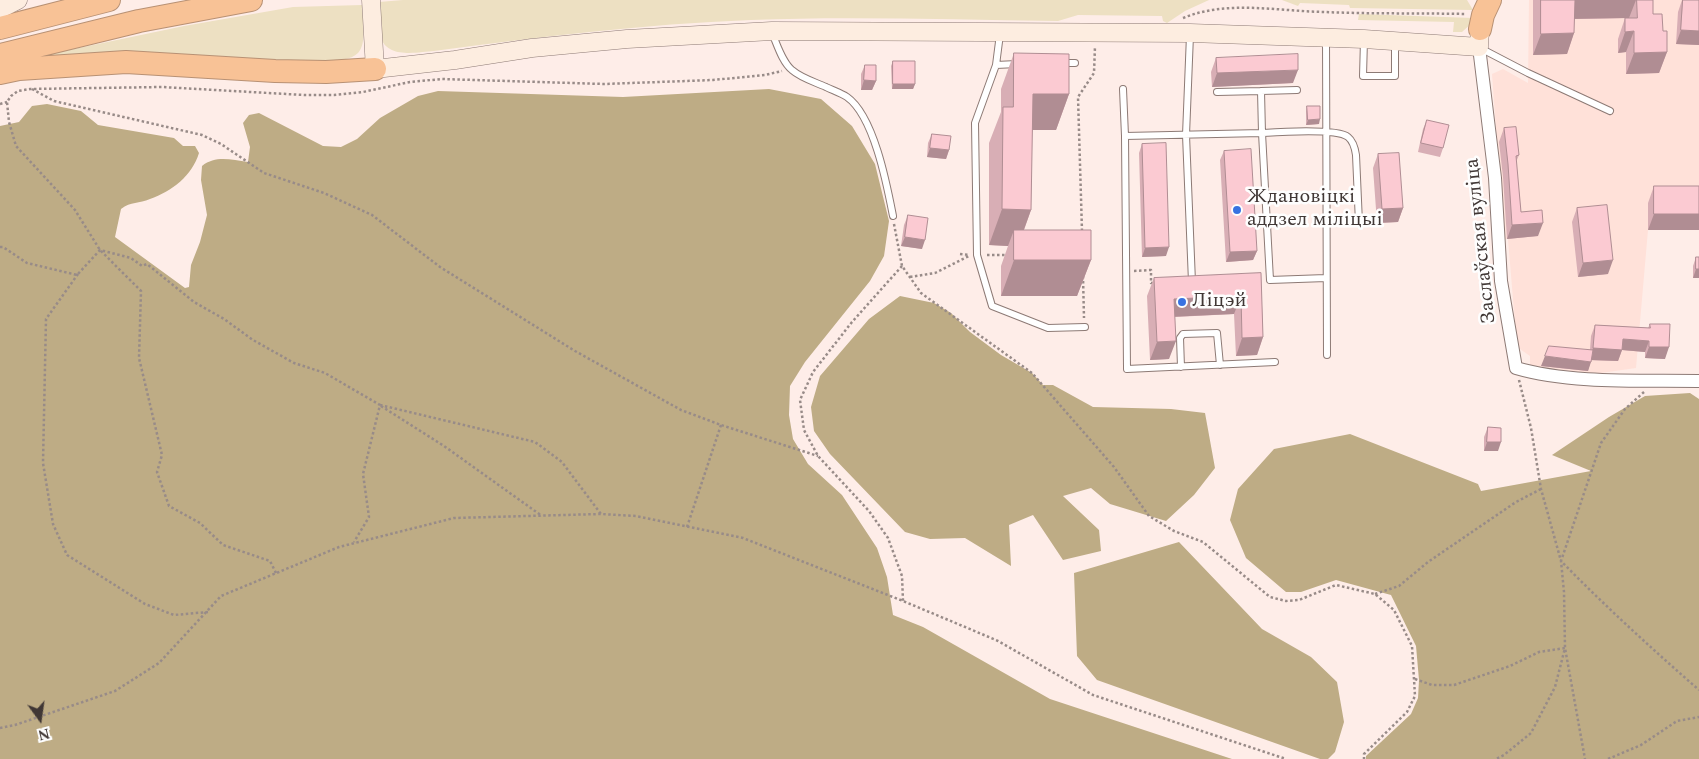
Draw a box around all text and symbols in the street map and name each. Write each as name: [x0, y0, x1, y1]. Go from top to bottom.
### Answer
street label: Заслаўская вуліца: [1461, 157, 1503, 325]
place label: Ждановіцкі аддзел міліцыі: [1247, 186, 1383, 233]
marker: Ждановіцкі аддзел міліцыі: [1231, 204, 1243, 216]
place label: Ліцэй: [1192, 290, 1247, 314]
marker: Ліцэй: [1176, 296, 1188, 308]
north arrow: [15, 694, 65, 744]
text: N: [36, 722, 52, 746]

